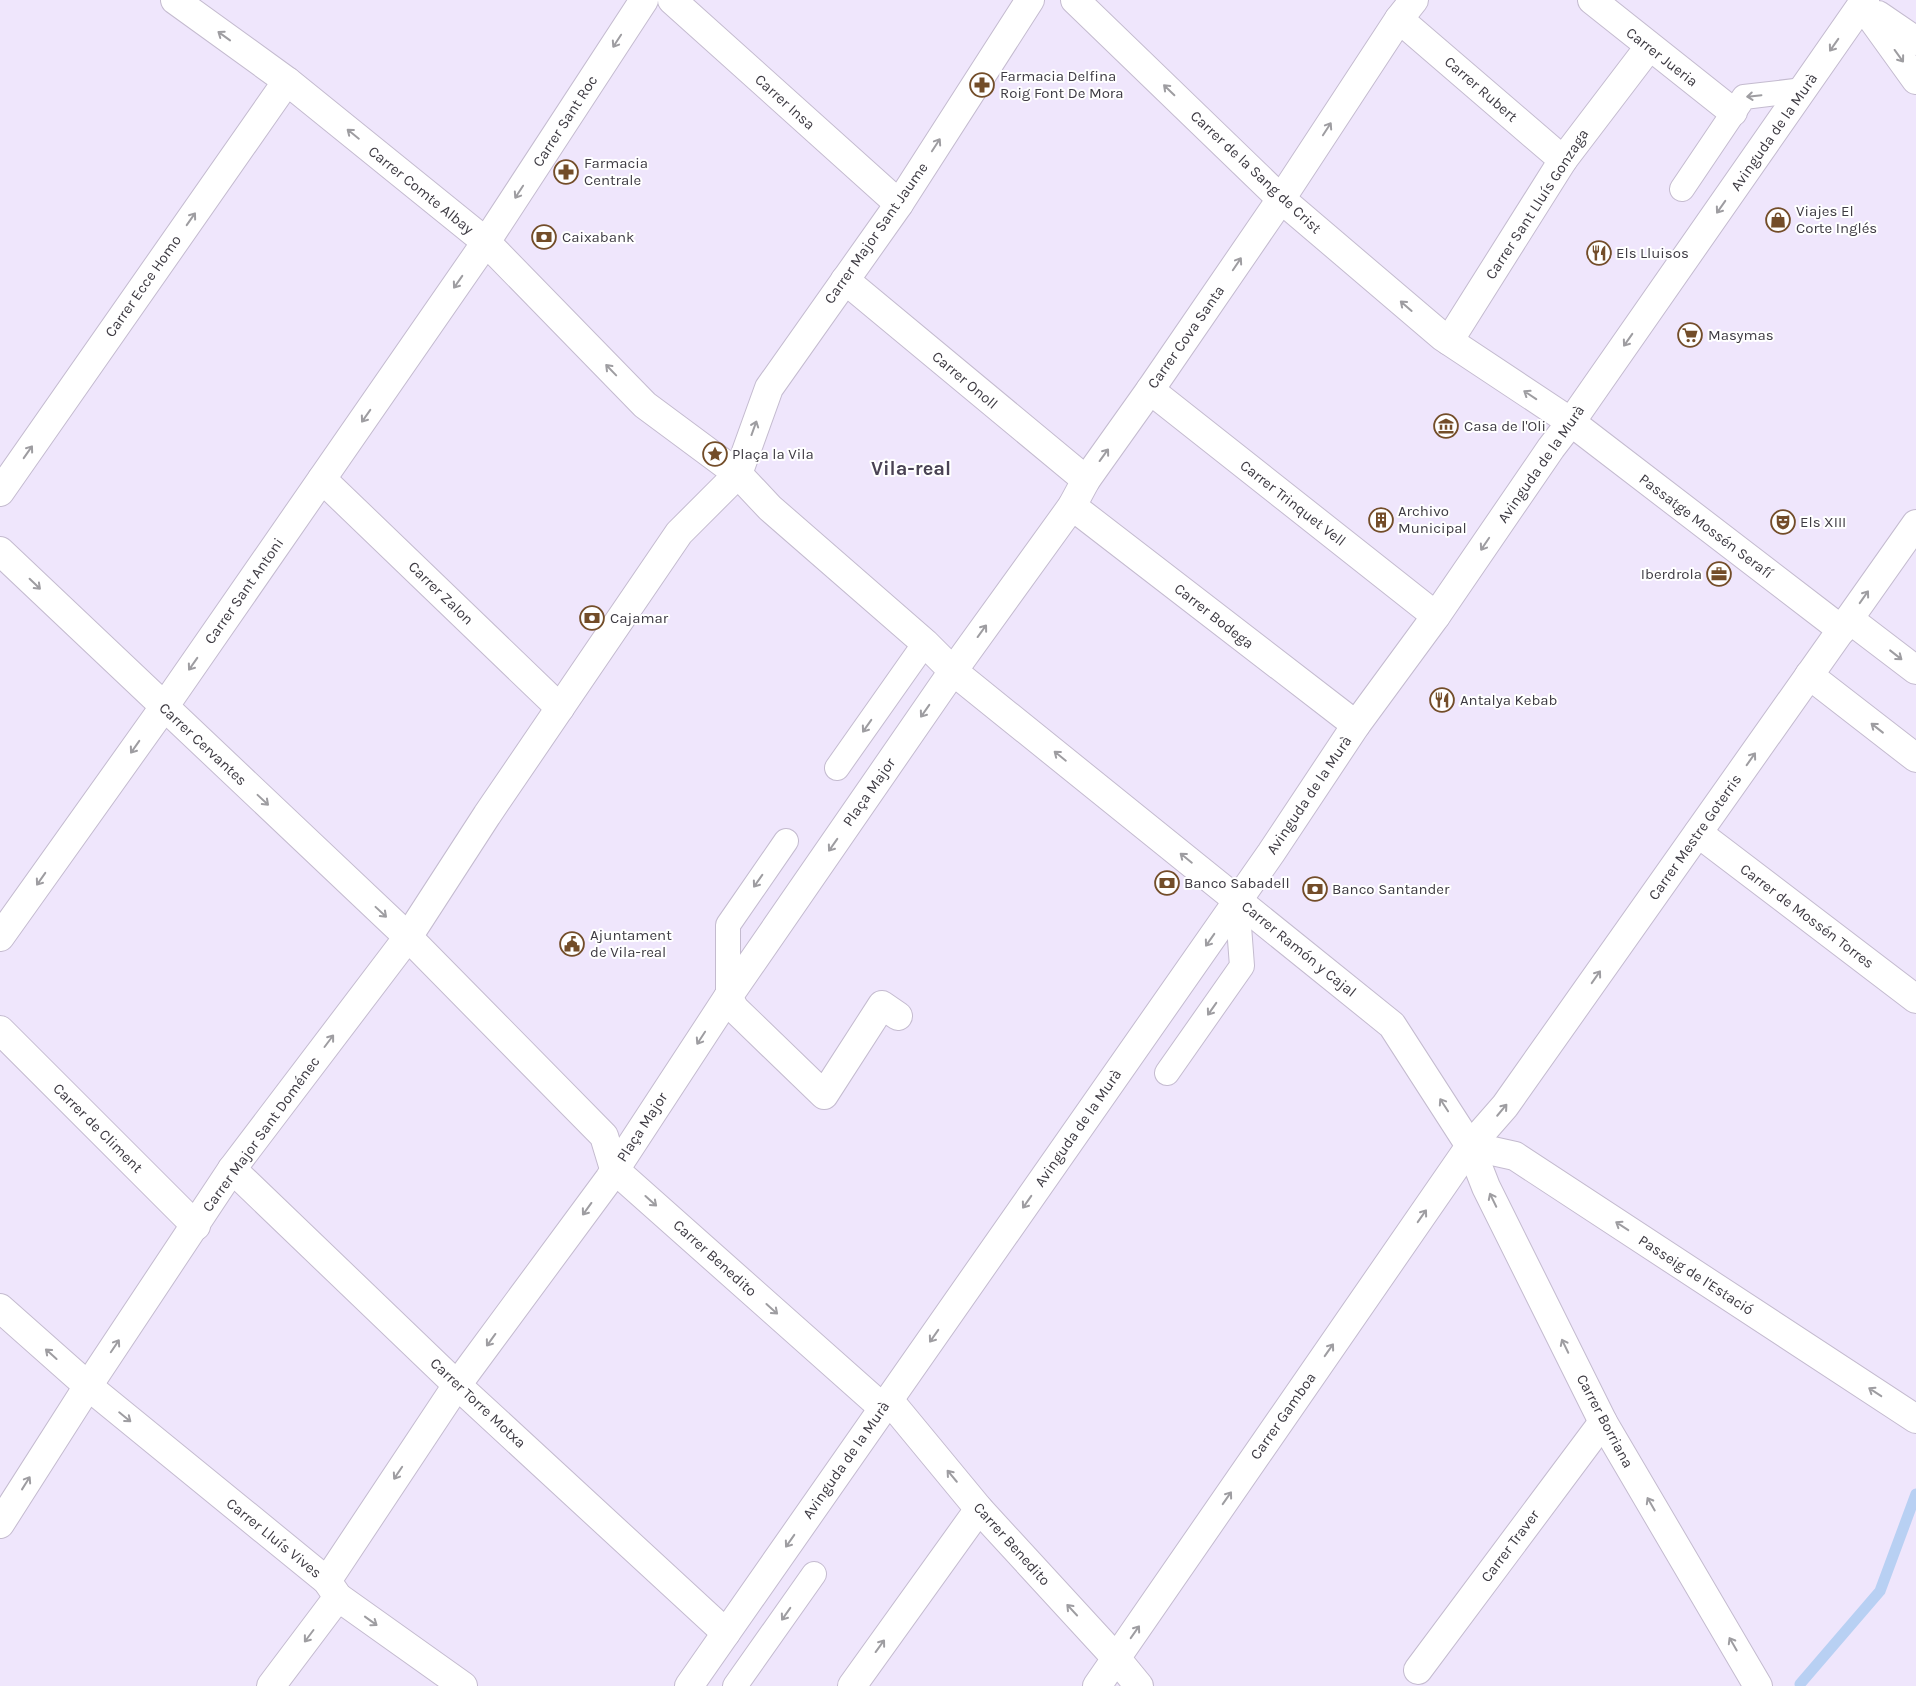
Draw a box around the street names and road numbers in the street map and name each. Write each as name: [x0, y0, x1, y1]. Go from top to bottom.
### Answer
street label: Carrer Jueria: [1623, 23, 1701, 91]
street label: Carrer Rubert: [1441, 52, 1521, 126]
street label: Carrer Insa: [751, 70, 819, 134]
street label: Avinguda de la Murà: [1727, 70, 1821, 194]
street label: Carrer Sant Roc: [529, 72, 601, 170]
street label: Carrer de la Sang de Crist: [1187, 107, 1325, 238]
street label: Carrer Sant Lluís Gonzaga: [1482, 125, 1592, 283]
street label: Carrer Comte Albay: [365, 142, 477, 238]
street label: Carrer Major Sant Jaume: [820, 159, 932, 307]
street label: Carrer Ecce Homo: [101, 231, 185, 341]
street label: Carrer Cova Santa: [1144, 282, 1228, 392]
street label: Carrer Onoll: [928, 347, 1002, 413]
street label: Avinguda de la Murà: [1494, 402, 1588, 526]
street label: Carrer Trinquet Vell: [1237, 456, 1349, 550]
street label: Passatge Mossén Serafí: [1635, 470, 1777, 583]
street label: Carrer Sant Antoni: [201, 534, 287, 648]
street label: Carrer Zalon: [405, 557, 477, 629]
street label: Carrer Bodega: [1171, 579, 1257, 653]
street label: Carrer Cervantes: [155, 699, 251, 789]
street label: Avinguda de la Murà: [1263, 732, 1355, 858]
street label: Plaça Major: [839, 754, 900, 830]
street label: Carrer Mestre Goterris: [1645, 770, 1745, 904]
street label: Carrer de Mossén Torres: [1736, 860, 1878, 972]
street label: Carrer Ramón y Cajal: [1238, 897, 1360, 1001]
street label: Carrer Major Sant Doménec: [199, 1053, 323, 1215]
street label: Avinguda de la Murà: [1031, 1066, 1125, 1190]
street label: Carrer de Climent: [49, 1079, 147, 1177]
street label: Plaça Major: [613, 1088, 672, 1165]
street label: Carrer Benedito: [670, 1216, 760, 1300]
street label: Passeig de l'Estació: [1635, 1231, 1757, 1319]
street label: Carrer Torre Motxa: [426, 1354, 530, 1452]
street label: Carrer Gamboa: [1246, 1369, 1320, 1463]
street label: Carrer Borriana: [1573, 1371, 1637, 1471]
street label: Avinguda de la Murà: [799, 1398, 893, 1522]
street label: Carrer Lluís Vives: [223, 1494, 325, 1582]
street label: Carrer Benedito: [970, 1499, 1054, 1589]
street label: Carrer Traver: [1477, 1506, 1543, 1586]

